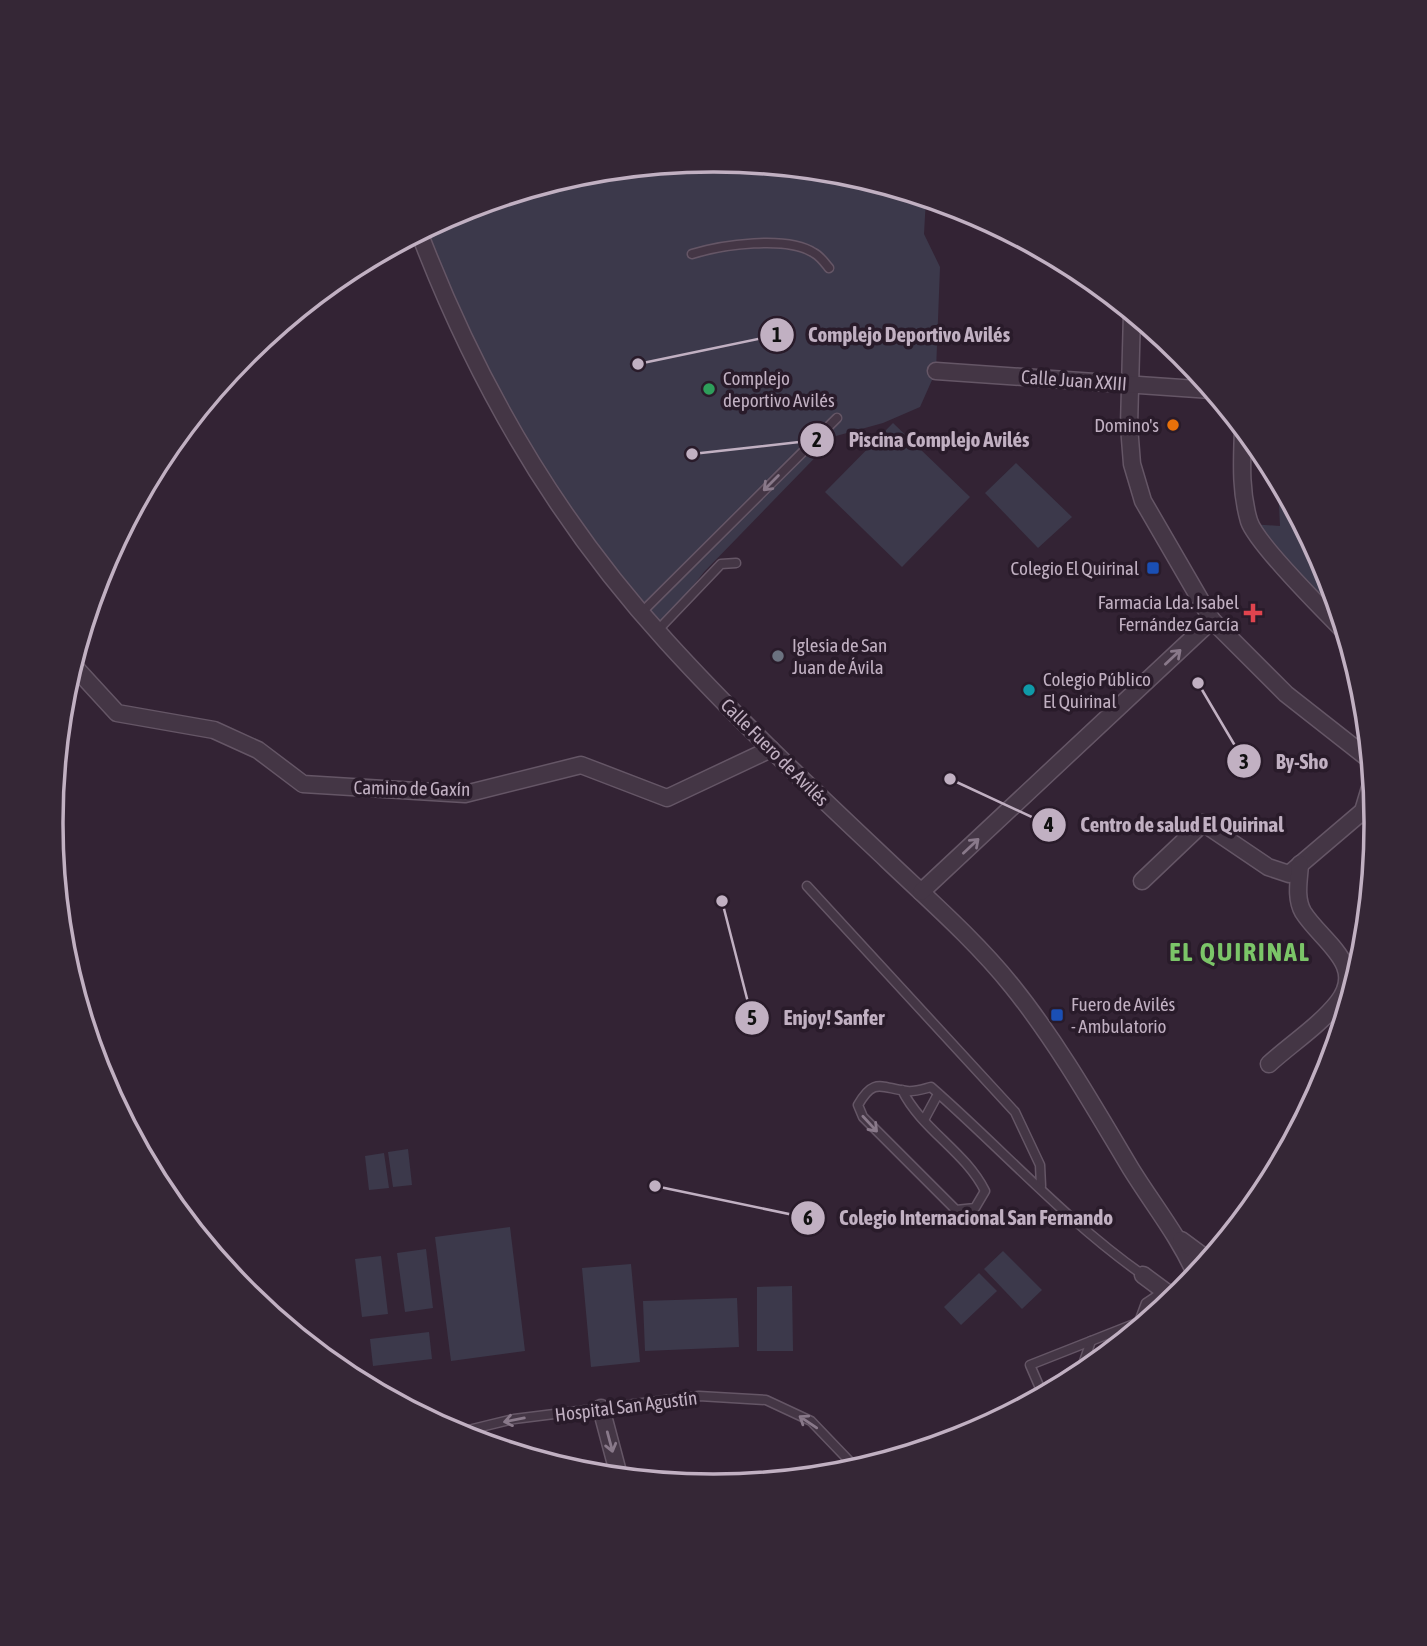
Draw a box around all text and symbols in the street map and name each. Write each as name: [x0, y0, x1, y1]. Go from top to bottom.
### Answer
callout: Complejo Deportivo Avilés: [759, 314, 1024, 356]
text: 1: [772, 322, 782, 346]
text: Complejo Deportivo Avilés: [808, 322, 1011, 346]
street label: Calle Juan XXIII: [1020, 365, 1128, 395]
place label: Complejo deportivo Avilés: [723, 367, 835, 411]
marker: Complejo deportivo Avilés: [701, 381, 717, 397]
place label: Domino's: [1094, 414, 1159, 436]
marker: Domino's: [1165, 417, 1181, 433]
callout: Piscina Complejo Avilés: [799, 419, 1043, 461]
text: 2: [812, 427, 822, 451]
text: Piscina Complejo Avilés: [849, 427, 1030, 451]
one-way arrow: [763, 475, 780, 492]
place label: Colegio El Quirinal: [1011, 557, 1139, 579]
marker: Colegio El Quirinal: [1145, 560, 1161, 576]
place label: Farmacia Lda. Isabel Fernández García: [1098, 591, 1239, 635]
marker: Farmacia Lda. Isabel Fernández García: [1245, 605, 1261, 621]
place label: Iglesia de San Juan de Ávila: [792, 634, 887, 678]
marker: Iglesia de San Juan de Ávila: [770, 648, 786, 664]
one-way arrow: [1164, 648, 1181, 665]
place label: Colegio Público El Quirinal: [1043, 668, 1151, 712]
marker: Colegio Público El Quirinal: [1021, 682, 1037, 698]
street label: Calle Fuero de Avilés: [717, 694, 833, 810]
callout: By-Sho: [1227, 740, 1342, 782]
text: 3: [1239, 749, 1249, 773]
text: By-Sho: [1276, 749, 1328, 773]
street label: Camino de Gaxín: [354, 776, 470, 800]
callout: Centro de salud El Quirinal: [1031, 804, 1298, 846]
text: 4: [1043, 812, 1054, 836]
text: Centro de salud El Quirinal: [1080, 812, 1284, 836]
one-way arrow: [962, 837, 979, 854]
district label: EL QUIRINAL: [1169, 937, 1311, 967]
place label: Fuero de Avilés - Ambulatorio: [1071, 993, 1176, 1037]
callout: Enjoy! Sanfer: [735, 997, 899, 1039]
text: 5: [747, 1005, 757, 1029]
text: Enjoy! Sanfer: [784, 1005, 885, 1029]
marker: Fuero de Avilés - Ambulatorio: [1049, 1007, 1065, 1023]
one-way arrow: [862, 1115, 879, 1132]
callout: Colegio Internacional San Fernando: [790, 1197, 1127, 1239]
text: 6: [803, 1205, 813, 1229]
text: Colegio Internacional San Fernando: [839, 1205, 1113, 1229]
street label: Hospital San Agustín: [554, 1386, 698, 1426]
one-way arrow: [503, 1413, 526, 1427]
one-way arrow: [799, 1414, 818, 1429]
one-way arrow: [604, 1430, 617, 1453]

